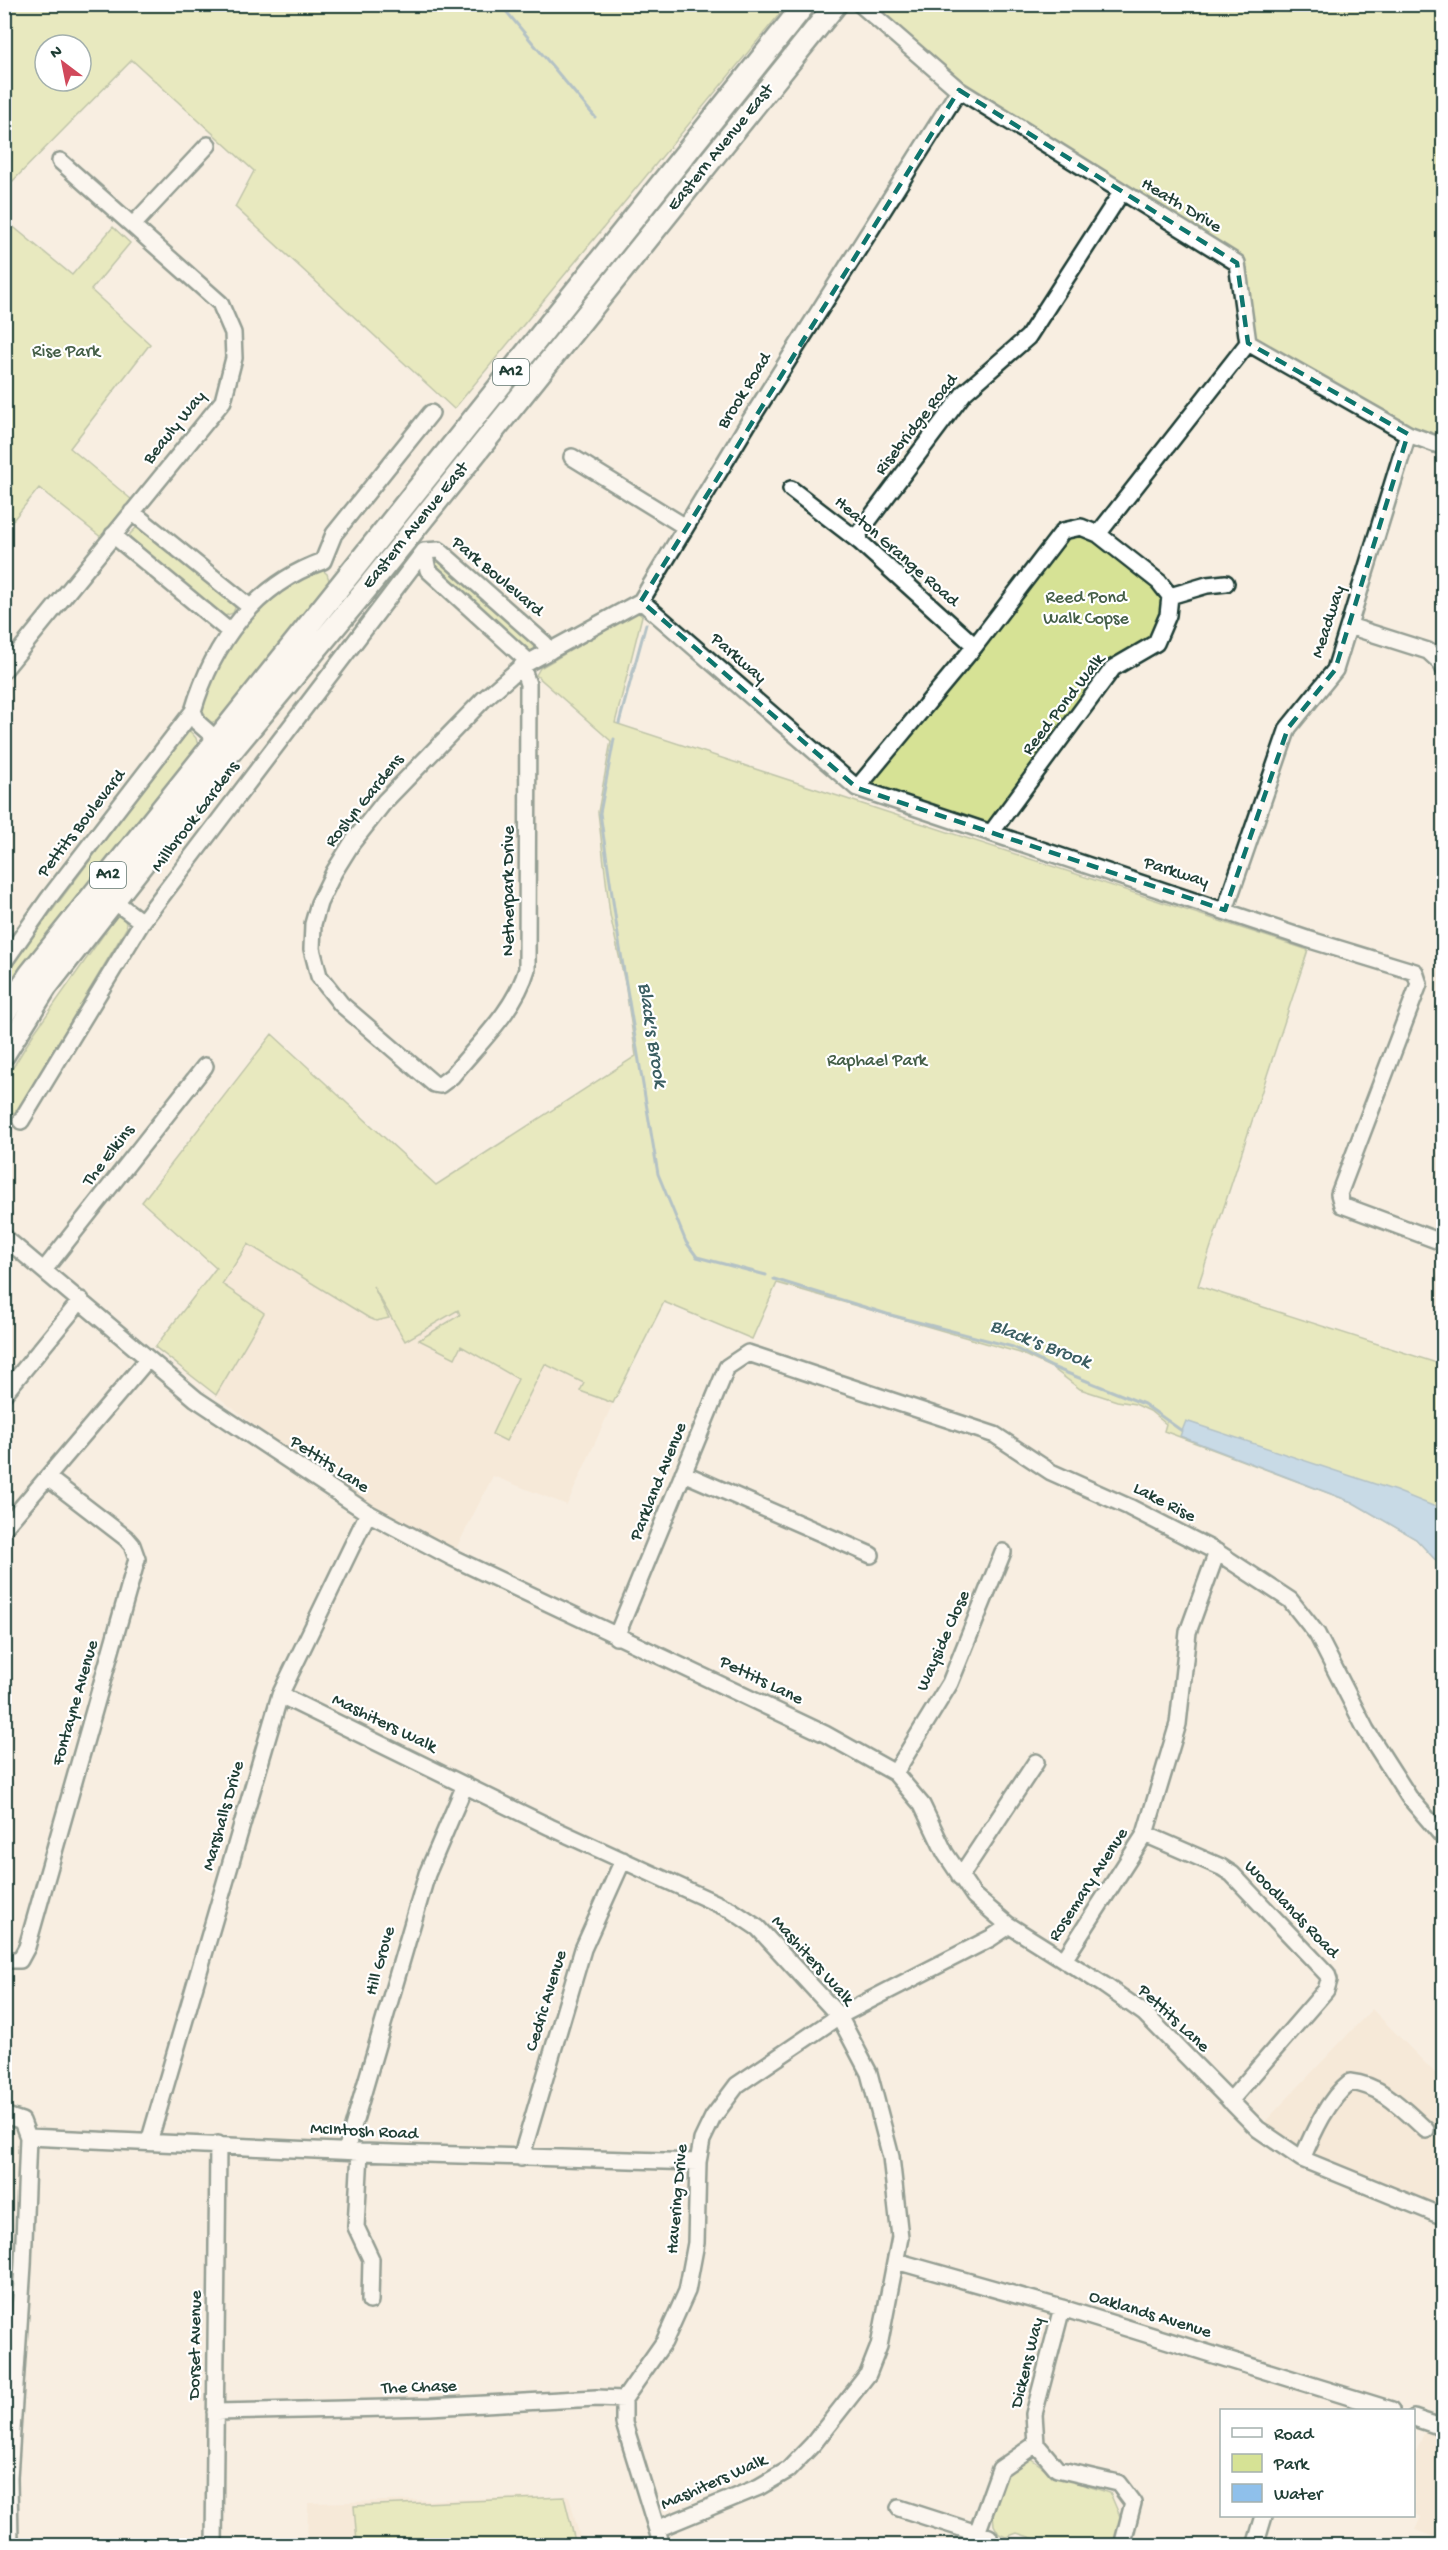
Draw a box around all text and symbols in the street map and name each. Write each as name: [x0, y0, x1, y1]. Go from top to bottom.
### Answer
north arrow: [33, 33, 93, 93]
text: N: [47, 42, 67, 64]
street label: Eastern Avenue East: [663, 79, 780, 216]
street label: Heath Drive: [1137, 174, 1226, 239]
park label: Rise Park: [32, 342, 102, 363]
street label: Brook Road: [713, 348, 777, 434]
road number: A12: [493, 359, 529, 385]
street label: Risebridge Road: [871, 369, 964, 480]
street label: Beauly Way: [138, 387, 211, 470]
street label: Eastern Avenue East: [358, 457, 475, 594]
street label: Heaton Grange Road: [829, 492, 964, 613]
street label: Park Boulevard: [446, 532, 548, 623]
street label: Meadway: [1307, 583, 1351, 661]
park label: Reed Pond Walk Copse: [1043, 588, 1129, 630]
street label: Parkway: [705, 628, 770, 689]
street label: Reed Pond Walk: [1018, 649, 1111, 760]
street label: Roslyn Gardens: [321, 749, 410, 852]
street label: Millbrook Gardens: [147, 756, 246, 877]
street label: Pettits Boulevard: [33, 765, 132, 883]
street label: Netherpark Drive: [499, 825, 520, 956]
street label: Parkway: [1140, 852, 1211, 893]
road number: A12: [90, 862, 126, 888]
water label: Black's Brook: [631, 981, 671, 1091]
park label: Raphael Park: [827, 1051, 929, 1072]
street label: The Elkins: [78, 1120, 140, 1192]
water label: Black's Brook: [987, 1315, 1095, 1375]
street label: Parkland Avenue: [625, 1419, 693, 1545]
street label: Pettits Lane: [284, 1431, 373, 1499]
street label: Lake Rise: [1129, 1478, 1199, 1528]
street label: Wayside Close: [912, 1587, 976, 1694]
street label: Fontayne Avenue: [48, 1637, 104, 1769]
street label: Pettits Lane: [715, 1651, 807, 1711]
street label: Mashiters Walk: [328, 1690, 442, 1759]
street label: Marshalls Drive: [198, 1758, 250, 1873]
street label: Rosemary Avenue: [1044, 1824, 1134, 1946]
street label: Woodlands Road: [1239, 1857, 1344, 1964]
street label: Mashiters Walk: [766, 1912, 859, 2012]
street label: Hill Grove: [361, 1923, 401, 1998]
street label: Cedric Avenue: [522, 1947, 573, 2054]
street label: Pettits Lane: [1132, 1980, 1214, 2058]
street label: McIntosh Road: [310, 2119, 420, 2145]
street label: Havering Drive: [663, 2143, 693, 2255]
street label: Oaklands Avenue: [1086, 2286, 1214, 2344]
street label: Dorset Avenue: [185, 2290, 207, 2401]
street label: Dickens Way: [1006, 2315, 1049, 2411]
street label: The Chase: [380, 2376, 458, 2400]
legend: [1220, 2409, 1415, 2517]
text: Road: [1274, 2425, 1315, 2446]
street label: Mashiters Walk: [658, 2449, 772, 2516]
text: Park: [1273, 2455, 1310, 2476]
text: Water: [1274, 2485, 1324, 2506]

